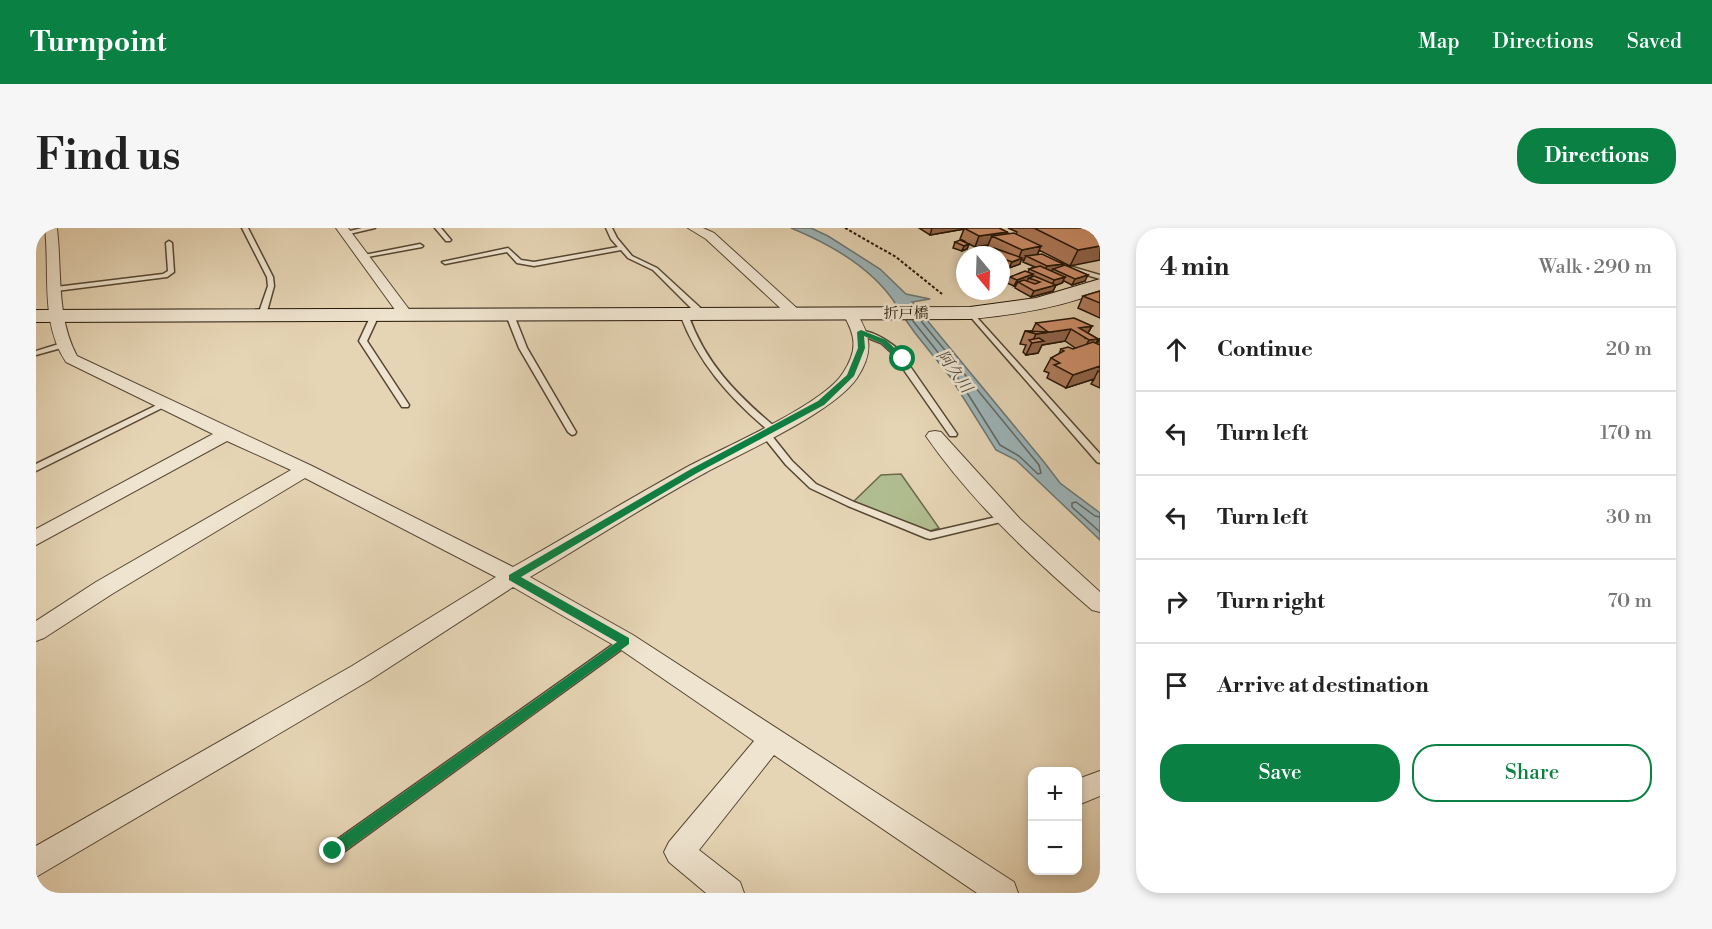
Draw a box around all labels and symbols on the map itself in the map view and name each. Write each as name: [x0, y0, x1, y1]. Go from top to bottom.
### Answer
north arrow: [956, 246, 1010, 300]
street label: 折戸橋: [883, 304, 929, 323]
route start: [889, 345, 915, 371]
water label: 阿久川: [932, 346, 978, 398]
route end: [319, 837, 345, 863]

